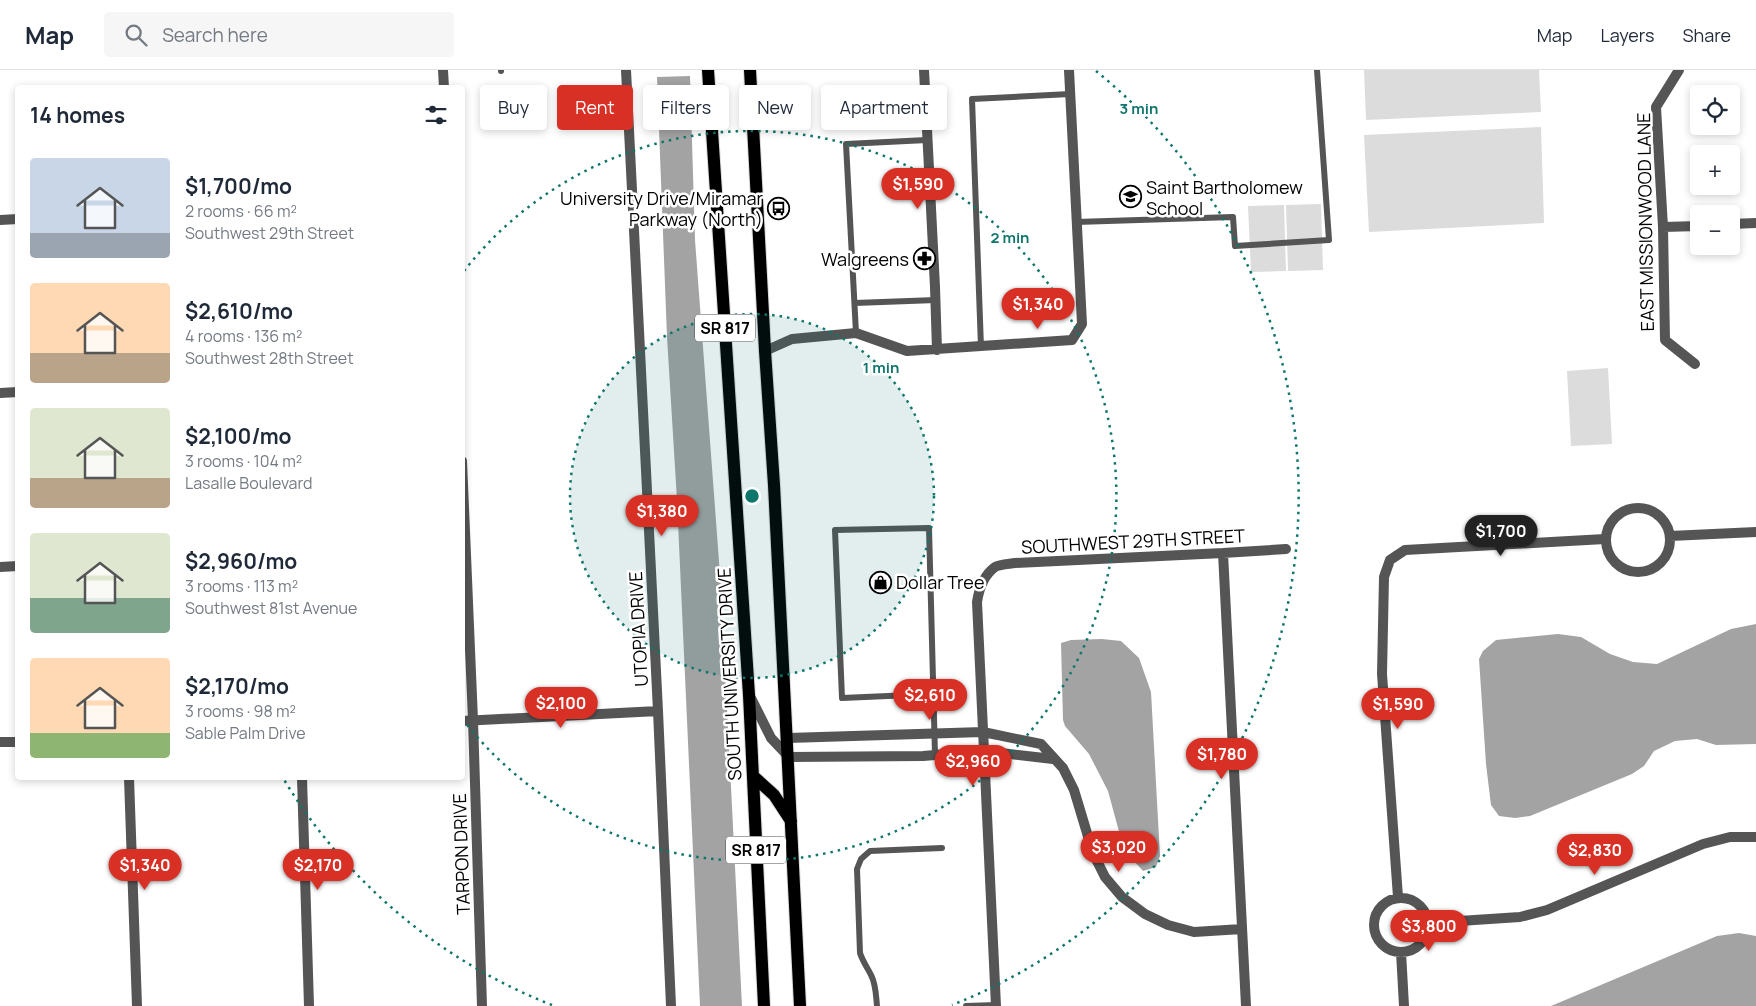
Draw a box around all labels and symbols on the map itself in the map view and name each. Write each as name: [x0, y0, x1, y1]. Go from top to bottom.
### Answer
text: 3 min: [1120, 98, 1158, 119]
street label: EAST MISSIONWOOD LANE: [1631, 112, 1659, 332]
pin: $1,590: [877, 168, 959, 210]
place label: Saint Bartholomew School: [1146, 175, 1303, 220]
school or university icon: Saint Bartholomew School: [1118, 185, 1142, 209]
place label: University Drive/Miramar Parkway (North): [560, 186, 763, 231]
bus stop icon: University Drive/Miramar Parkway (North): [767, 196, 791, 220]
text: 2 min: [990, 227, 1030, 248]
place label: Walgreens: [821, 247, 909, 271]
pharmacy icon: Walgreens: [913, 247, 937, 271]
pin: $1,340: [997, 288, 1079, 330]
road number: SR 817: [695, 314, 755, 342]
text: 1 min: [863, 357, 899, 378]
centre of rings: [743, 487, 761, 505]
pin: $1,380: [621, 494, 703, 537]
pin: $1,700: [1460, 514, 1542, 557]
street label: SOUTHWEST 29TH STREET: [1021, 523, 1246, 559]
street label: SOUTH UNIVERSITY DRIVE: [711, 567, 747, 781]
shop icon: Dollar Tree: [868, 570, 892, 594]
place label: Dollar Tree: [896, 570, 984, 594]
street label: UTOPIA DRIVE: [623, 571, 653, 687]
pin: $2,610: [889, 678, 971, 721]
pin: $2,100: [520, 686, 602, 729]
pin: $1,590: [1357, 688, 1439, 730]
pin: $1,780: [1181, 738, 1263, 780]
pin: $2,960: [932, 744, 1014, 787]
street label: TARPON DRIVE: [447, 793, 475, 915]
pin: $3,020: [1078, 830, 1160, 873]
pin: $2,830: [1554, 834, 1636, 876]
road number: SR 817: [726, 836, 786, 864]
pin: $1,340: [104, 848, 186, 891]
pin: $2,170: [277, 848, 359, 891]
pin: $3,800: [1388, 910, 1470, 952]

